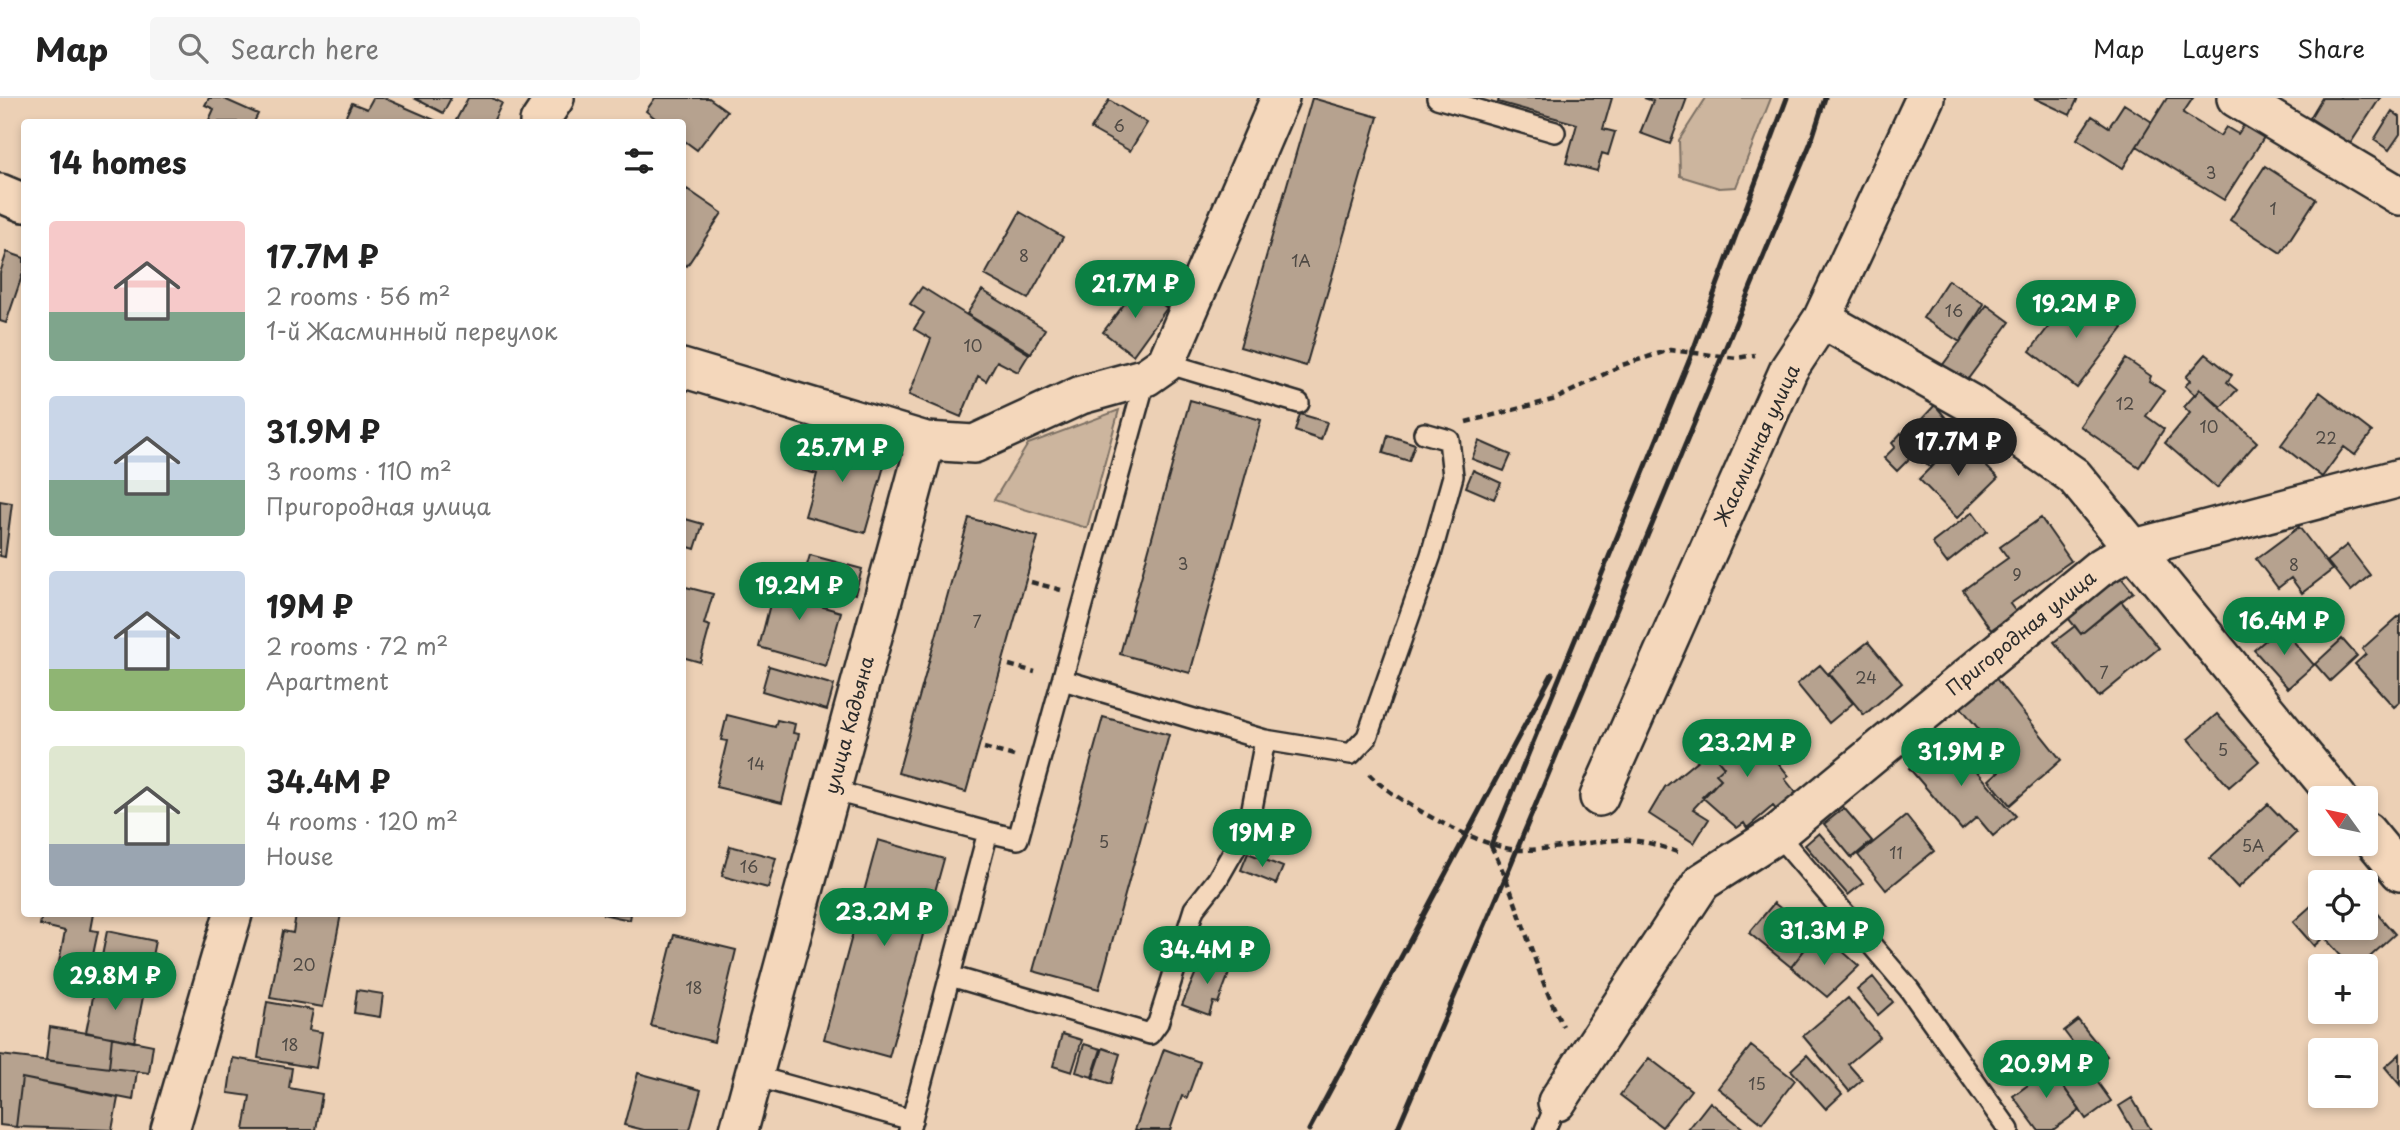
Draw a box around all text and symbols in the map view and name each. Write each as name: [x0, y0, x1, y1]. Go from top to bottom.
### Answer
search box: [150, 17, 640, 80]
text: Map: [35, 23, 108, 73]
icon: search: [174, 29, 212, 67]
text: Search here: [230, 29, 379, 68]
text: Map: [2093, 30, 2144, 66]
text: Layers: [2182, 30, 2259, 66]
text: Share: [2297, 30, 2365, 66]
house number: 6: [1113, 113, 1125, 137]
text: 14 homes: [49, 139, 187, 184]
icon: filters: [620, 142, 658, 180]
house number: 3: [2206, 160, 2216, 184]
house number: 1: [2269, 196, 2277, 220]
text: 17.7M ₽: [266, 233, 379, 278]
house number: 8: [1019, 243, 1029, 267]
house number: 1А: [1291, 248, 1311, 272]
icon: home: [105, 249, 189, 333]
pin: 21.7M ₽: [1070, 260, 1200, 320]
text: 21.7M ₽: [1091, 265, 1179, 300]
text: 2 rooms · 56 m²: [266, 278, 451, 313]
pin: 19.2M ₽: [2011, 280, 2141, 340]
text: 19.2M ₽: [2032, 285, 2120, 320]
house number: 16: [1945, 298, 1963, 322]
text: 1-й Жасминный переулок: [266, 313, 557, 348]
house number: 10: [964, 333, 982, 357]
street label: Жасминная улица: [1706, 359, 1806, 531]
house number: 12: [2116, 391, 2134, 415]
text: 31.9M ₽: [266, 408, 380, 453]
house number: 10: [2200, 414, 2218, 438]
pin: 17.7M ₽: [1893, 418, 2023, 478]
text: 17.7M ₽: [1915, 423, 2001, 458]
icon: home: [105, 424, 189, 508]
pin: 25.7M ₽: [777, 424, 907, 484]
house number: 22: [2315, 425, 2337, 449]
text: 25.7M ₽: [796, 429, 888, 464]
text: 3 rooms · 110 m²: [266, 453, 452, 488]
text: Пригородная улица: [266, 488, 491, 523]
house number: 3: [1178, 551, 1188, 575]
house number: 8: [2289, 552, 2299, 576]
pin: 19.2M ₽: [734, 562, 864, 622]
house number: 9: [2012, 562, 2022, 586]
street label: Пригородная улица: [1939, 563, 2101, 701]
text: 19.2M ₽: [755, 567, 843, 602]
text: 19M ₽: [266, 583, 353, 628]
pin: 16.4M ₽: [2219, 598, 2349, 657]
icon: home: [105, 599, 189, 683]
text: 16.4M ₽: [2239, 602, 2329, 637]
house number: 7: [972, 609, 982, 633]
text: 2 rooms · 72 m²: [266, 628, 448, 663]
street label: улица Кадьяна: [816, 653, 880, 797]
house number: 7: [2099, 660, 2109, 684]
text: Apartment: [266, 663, 389, 698]
house number: 24: [1855, 665, 1877, 689]
pin: 23.2M ₽: [1682, 720, 1812, 779]
text: 23.2M ₽: [1698, 724, 1796, 759]
pin: 31.9M ₽: [1896, 728, 2026, 788]
text: 31.9M ₽: [1917, 733, 2005, 768]
house number: 5: [2218, 737, 2228, 761]
house number: 14: [747, 751, 765, 775]
text: 34.4M ₽: [266, 758, 390, 803]
icon: home: [105, 774, 189, 858]
north arrow: [2308, 786, 2378, 856]
map controls: [2308, 786, 2378, 1108]
text: 4 rooms · 120 m²: [266, 803, 458, 838]
pin: 19M ₽: [1213, 810, 1311, 869]
text: 19M ₽: [1229, 814, 1295, 849]
house number: 5: [1099, 829, 1109, 853]
house number: 5А: [2242, 833, 2264, 857]
text: House: [266, 838, 333, 873]
house number: 11: [1889, 840, 1903, 864]
house number: 16: [740, 854, 758, 878]
button: locate: [2308, 870, 2378, 940]
pin: 23.2M ₽: [819, 888, 949, 948]
text: 23.2M ₽: [835, 893, 933, 928]
pin: 31.3M ₽: [1759, 908, 1889, 967]
text: 31.3M ₽: [1779, 912, 1869, 947]
pin: 34.4M ₽: [1142, 926, 1272, 986]
text: 34.4M ₽: [1159, 931, 1255, 966]
house number: 20: [293, 952, 315, 976]
pin: 29.8M ₽: [50, 953, 180, 1012]
button: +: [2308, 954, 2378, 1024]
text: 29.8M ₽: [69, 957, 161, 992]
house number: 18: [685, 975, 703, 999]
house number: 18: [281, 1032, 299, 1056]
button: −: [2308, 1038, 2378, 1108]
pin: 20.9M ₽: [1981, 1040, 2111, 1100]
text: 20.9M ₽: [1999, 1045, 2093, 1080]
house number: 15: [1748, 1071, 1766, 1095]

